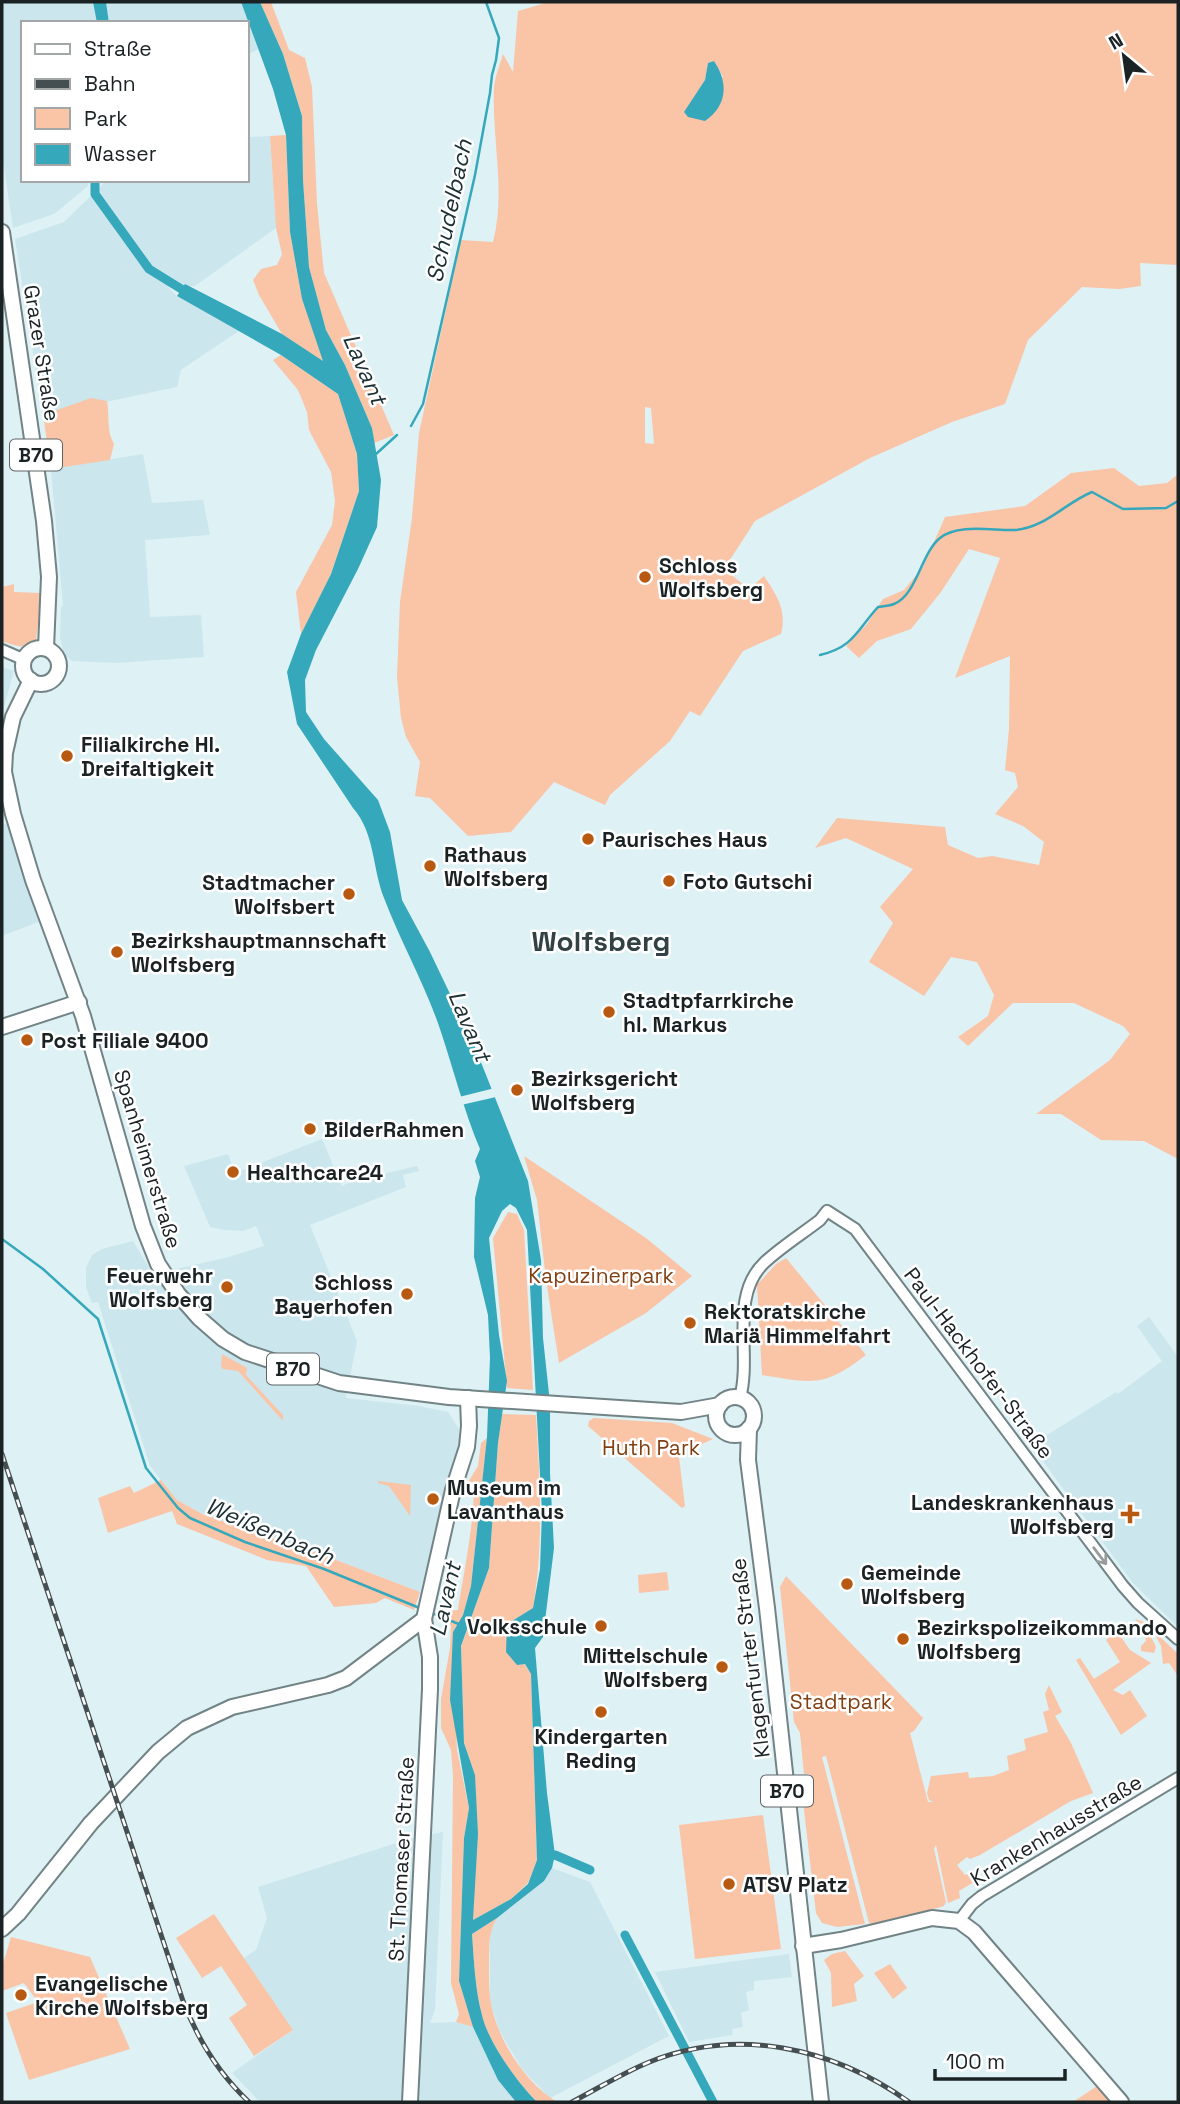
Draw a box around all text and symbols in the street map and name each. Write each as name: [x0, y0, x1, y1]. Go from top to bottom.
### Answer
legend: [21, 21, 248, 182]
north arrow: [1089, 21, 1159, 91]
text: N: [1104, 28, 1128, 56]
text: Straße: [84, 35, 152, 62]
text: Bahn: [84, 70, 136, 97]
text: Park: [84, 105, 128, 132]
water label: Schudelbach: [419, 136, 479, 285]
text: Wasser: [84, 140, 157, 167]
street label: Grazer Straße: [18, 283, 66, 423]
water label: Lavant: [336, 329, 395, 411]
road number: B70: [10, 440, 62, 470]
place label: Schloss Wolfsberg: [659, 552, 763, 603]
marker: Schloss Wolfsberg: [637, 569, 653, 585]
place label: Filialkirche Hl. Dreifaltigkeit: [81, 731, 220, 782]
marker: Filialkirche Hl. Dreifaltigkeit: [59, 748, 75, 764]
place label: Paurisches Haus: [602, 826, 767, 853]
marker: Paurisches Haus: [580, 831, 596, 847]
place label: Rathaus Wolfsberg: [444, 841, 548, 892]
marker: Rathaus Wolfsberg: [422, 858, 438, 874]
place label: Foto Gutschi: [683, 868, 812, 895]
place label: Stadtmacher Wolfsbert: [202, 869, 335, 920]
marker: Foto Gutschi: [661, 873, 677, 889]
marker: Stadtmacher Wolfsbert: [341, 886, 357, 902]
district label: Wolfsberg: [532, 923, 670, 959]
place label: Bezirkshauptmannschaft Wolfsberg: [131, 927, 387, 978]
marker: Bezirkshauptmannschaft Wolfsberg: [109, 944, 125, 960]
water label: Lavant: [442, 986, 499, 1069]
place label: Stadtpfarrkirche hl. Markus: [623, 987, 794, 1038]
marker: Stadtpfarrkirche hl. Markus: [601, 1004, 617, 1020]
place label: Post Filiale 9400: [41, 1027, 209, 1054]
marker: Post Filiale 9400: [19, 1032, 35, 1048]
place label: Bezirksgericht Wolfsberg: [531, 1065, 678, 1116]
street label: Spanheimerstraße: [108, 1066, 188, 1252]
marker: Bezirksgericht Wolfsberg: [509, 1082, 525, 1098]
place label: BilderRahmen: [324, 1116, 464, 1143]
marker: BilderRahmen: [302, 1121, 318, 1137]
place label: Healthcare24: [247, 1159, 383, 1186]
marker: Healthcare24: [225, 1164, 241, 1180]
place label: Feuerwehr Wolfsberg: [107, 1262, 213, 1313]
park label: Kapuzinerpark: [528, 1262, 674, 1289]
street label: Paul-Hackhofer-Straße: [898, 1262, 1060, 1464]
place label: Schloss Bayerhofen: [275, 1269, 393, 1320]
marker: Feuerwehr Wolfsberg: [219, 1279, 235, 1295]
marker: Schloss Bayerhofen: [399, 1286, 415, 1302]
place label: Rektoratskirche Mariä Himmelfahrt: [704, 1298, 891, 1349]
marker: Rektoratskirche Mariä Himmelfahrt: [682, 1315, 698, 1331]
road number: B70: [267, 1354, 319, 1385]
park label: Huth Park: [602, 1434, 700, 1461]
place label: Museum im Lavanthaus: [447, 1474, 564, 1525]
place label: Landeskrankenhaus Wolfsberg: [911, 1489, 1114, 1540]
water label: Weißenbach: [201, 1490, 340, 1572]
marker: Museum im Lavanthaus: [425, 1491, 441, 1507]
marker: Landeskrankenhaus Wolfsberg: [1120, 1504, 1140, 1524]
one-way arrow: [1092, 1546, 1107, 1564]
water label: Lavant: [422, 1557, 469, 1639]
street label: Klagenfurter Straße: [724, 1557, 776, 1759]
place label: Gemeinde Wolfsberg: [861, 1559, 965, 1610]
marker: Gemeinde Wolfsberg: [839, 1576, 855, 1592]
place label: Volksschule: [467, 1613, 587, 1640]
place label: Bezirkspolizeikommando Wolfsberg: [917, 1614, 1167, 1665]
marker: Volksschule: [593, 1618, 609, 1634]
marker: Bezirkspolizeikommando Wolfsberg: [895, 1631, 911, 1647]
place label: Mittelschule Wolfsberg: [583, 1642, 708, 1693]
marker: Mittelschule Wolfsberg: [714, 1659, 730, 1675]
park label: Stadtpark: [790, 1688, 892, 1715]
marker: Kindergarten Reding: [593, 1704, 609, 1720]
place label: Kindergarten Reding: [534, 1723, 668, 1774]
street label: St. Thomaser Straße: [382, 1756, 420, 1962]
street label: Krankenhausstraße: [965, 1768, 1147, 1892]
road number: B70: [761, 1776, 813, 1806]
place label: ATSV Platz: [743, 1871, 848, 1898]
marker: ATSV Platz: [721, 1876, 737, 1892]
place label: Evangelische Kirche Wolfsberg: [35, 1970, 208, 2021]
marker: Evangelische Kirche Wolfsberg: [13, 1987, 29, 2003]
scale bar: [935, 2038, 1064, 2082]
text: 100 m: [946, 2048, 1005, 2075]

